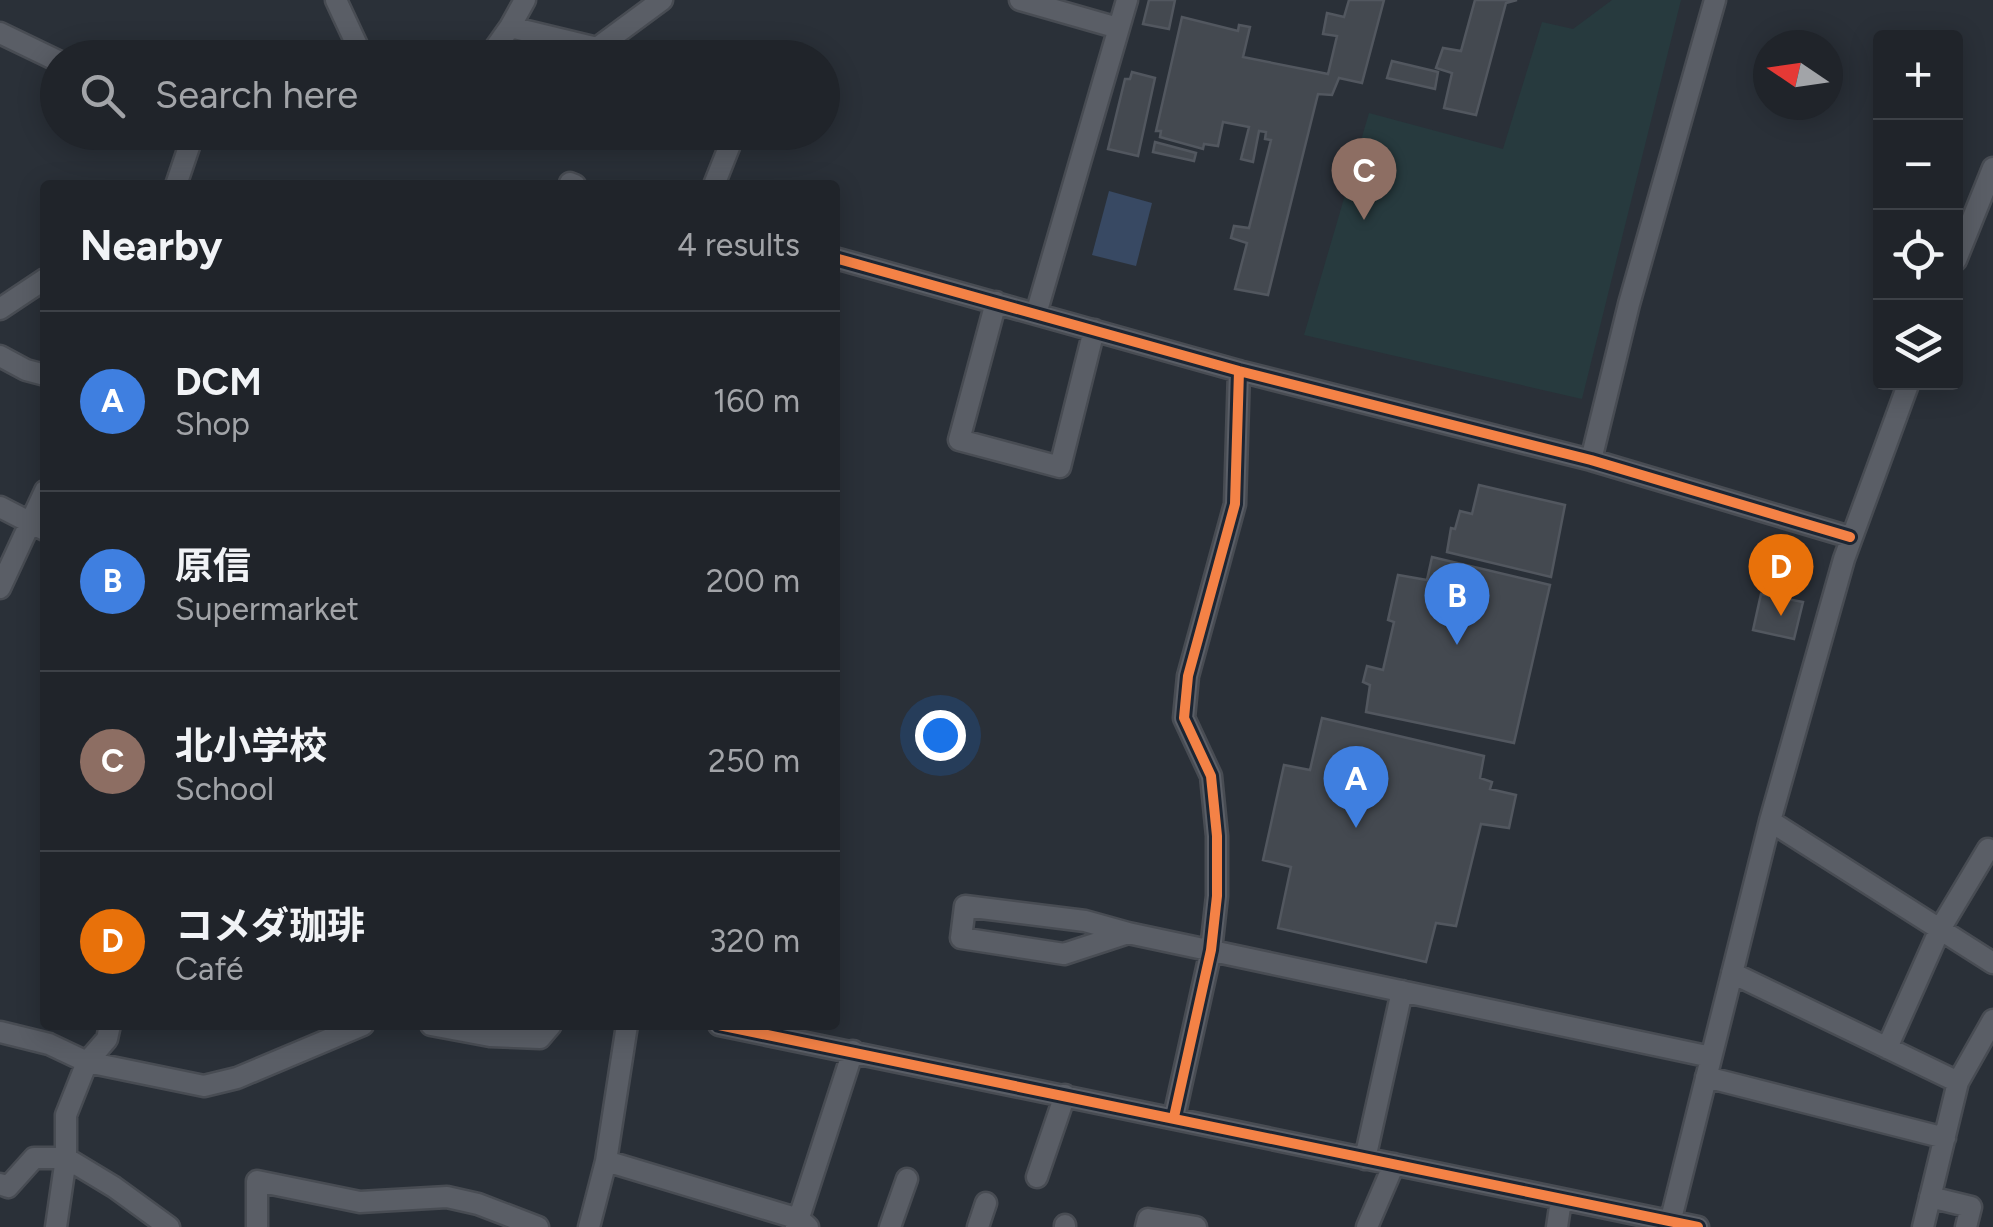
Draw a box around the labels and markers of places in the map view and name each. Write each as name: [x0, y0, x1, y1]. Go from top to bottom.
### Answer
pin: C: [1332, 138, 1396, 220]
pin: D: [1748, 534, 1814, 616]
pin: B: [1424, 562, 1490, 645]
pin: A: [1324, 746, 1388, 828]

